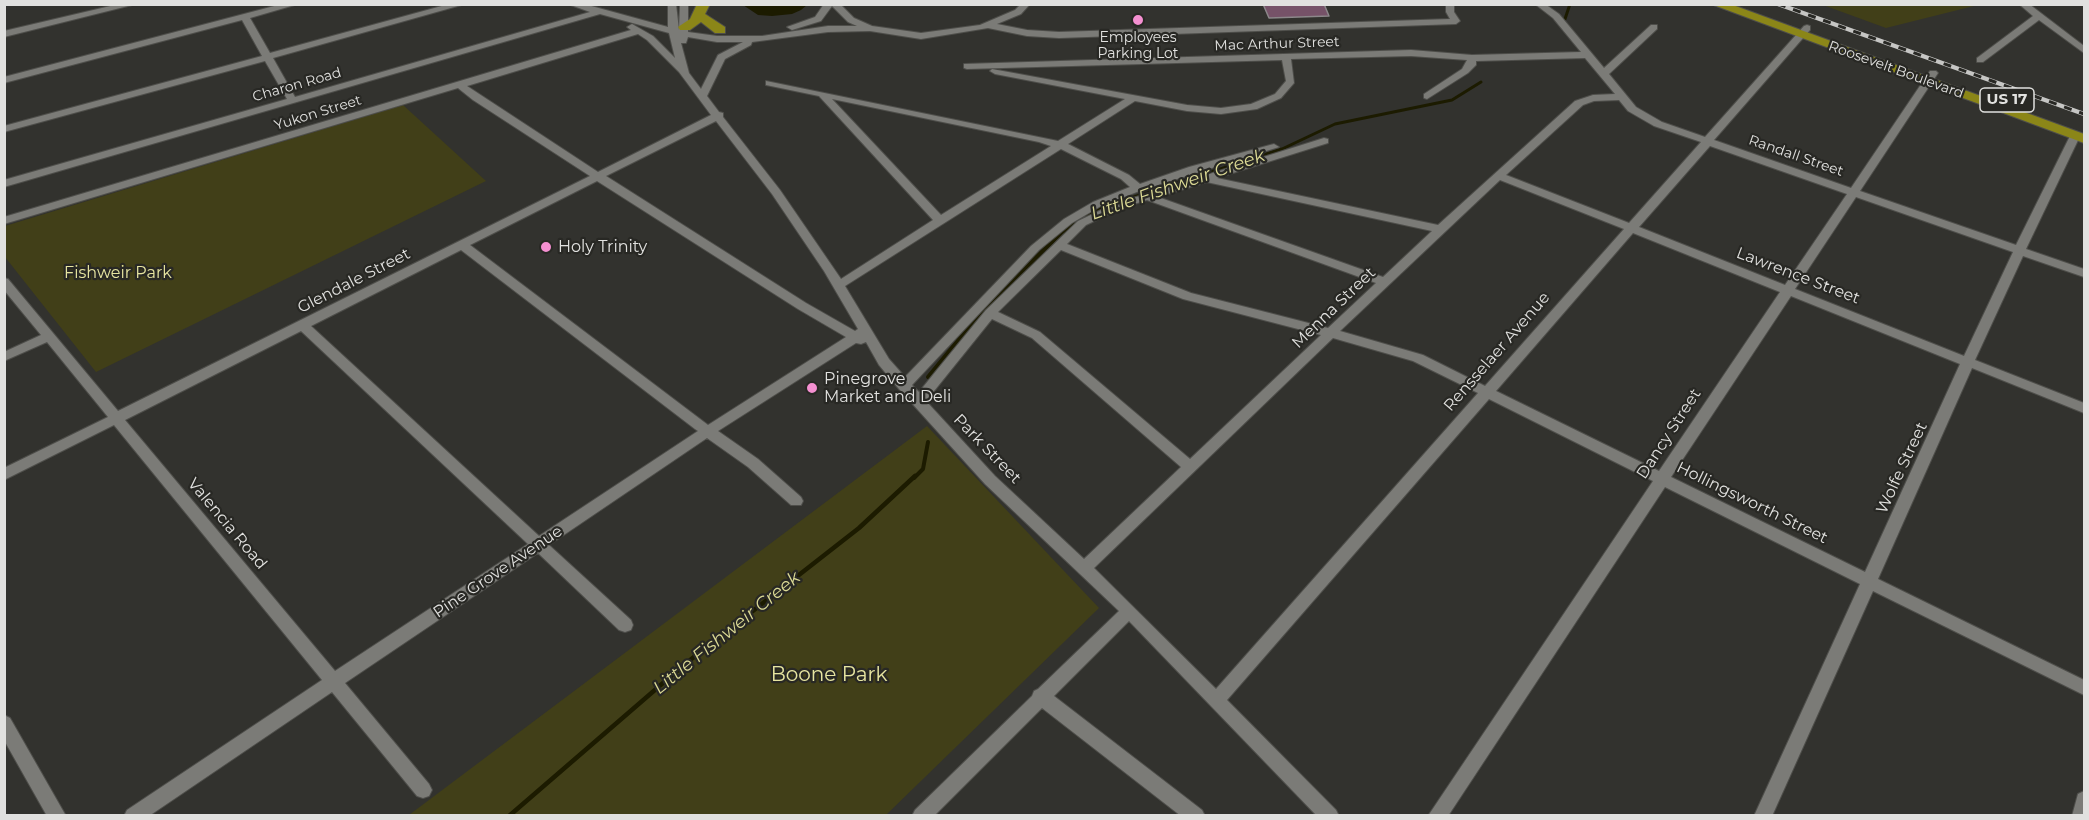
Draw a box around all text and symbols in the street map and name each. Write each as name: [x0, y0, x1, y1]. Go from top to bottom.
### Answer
marker: Employees Parking Lot: [1131, 13, 1145, 27]
place label: Employees Parking Lot: [1097, 30, 1179, 62]
street label: Mac Arthur Street: [1214, 33, 1340, 55]
street label: Roosevelt Boulevard: [1826, 38, 1966, 102]
street label: Charon Road: [251, 64, 343, 106]
road number: US 17: [1980, 88, 2034, 112]
street label: Yukon Street: [272, 92, 364, 134]
street label: Randall Street: [1746, 132, 1846, 180]
water label: Little Fishweir Creek: [1088, 145, 1268, 225]
place label: Holy Trinity: [558, 237, 647, 257]
marker: Holy Trinity: [539, 240, 553, 254]
street label: Glendale Street: [294, 244, 414, 318]
street label: Lawrence Street: [1734, 244, 1862, 308]
park label: Fishweir Park: [64, 263, 172, 283]
street label: Menna Street: [1288, 263, 1380, 353]
street label: Rensselaer Avenue: [1440, 288, 1554, 416]
place label: Pinegrove Market and Deli: [824, 369, 951, 407]
marker: Pinegrove Market and Deli: [805, 381, 819, 395]
street label: Dancy Street: [1633, 385, 1705, 483]
street label: Park Street: [949, 410, 1025, 488]
street label: Wolfe Street: [1872, 419, 1932, 517]
street label: Hollingsworth Street: [1673, 458, 1831, 548]
street label: Valencia Road: [183, 474, 271, 574]
street label: Pine Grove Avenue: [430, 522, 566, 622]
water label: Little Fishweir Creek: [649, 567, 805, 699]
park label: Boone Park: [771, 663, 887, 687]

